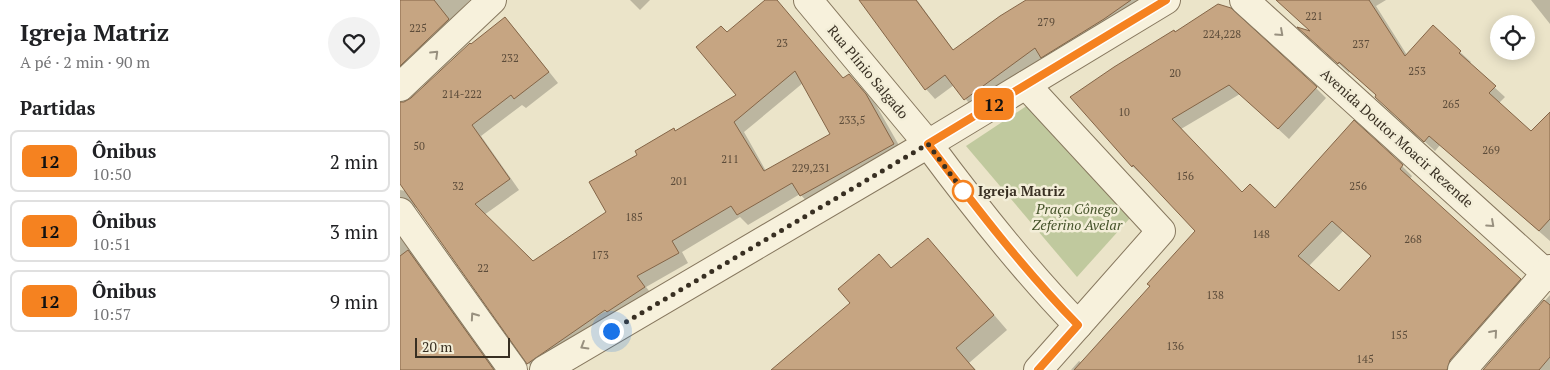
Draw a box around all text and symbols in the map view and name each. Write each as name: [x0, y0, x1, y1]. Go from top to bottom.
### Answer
house number: 221: [1305, 9, 1323, 23]
house number: 279: [1037, 15, 1055, 29]
map controls: [1490, 15, 1535, 60]
button: locate: [1490, 15, 1535, 60]
text: Igreja Matriz: [20, 16, 169, 48]
button: heart: [328, 17, 380, 69]
house number: 225: [409, 21, 427, 35]
street label: Rua Plínio Salgado: [824, 21, 913, 123]
house number: 224,228: [1203, 27, 1241, 41]
one-way arrow: [1274, 27, 1283, 36]
house number: 23: [776, 36, 788, 50]
house number: 237: [1352, 37, 1370, 51]
text: A pé · 2 min · 90 m: [20, 51, 150, 73]
one-way arrow: [430, 51, 439, 60]
house number: 232: [501, 51, 519, 65]
street label: Avenida Doutor Moacir Rezende: [1317, 64, 1478, 211]
house number: 253: [1408, 64, 1426, 78]
house number: 20: [1169, 66, 1181, 80]
house number: 214-222: [442, 87, 482, 101]
line badge: 12: [972, 88, 1016, 120]
text: 12: [984, 92, 1004, 116]
text: Partidas: [20, 95, 95, 120]
house number: 265: [1442, 97, 1460, 111]
house number: 10: [1118, 105, 1130, 119]
house number: 233,5: [839, 113, 865, 127]
text: Ônibus: [92, 138, 156, 163]
house number: 50: [413, 139, 425, 153]
house number: 269: [1482, 143, 1500, 157]
text: 12: [39, 149, 60, 173]
text: 2 min: [330, 149, 378, 174]
house number: 211: [721, 152, 739, 166]
house number: 229,231: [792, 161, 830, 175]
text: 10:50: [92, 163, 131, 185]
house number: 156: [1176, 169, 1194, 183]
house number: 201: [670, 174, 688, 188]
house number: 32: [452, 179, 464, 193]
house number: 256: [1349, 179, 1367, 193]
marker: Igreja Matriz: [952, 180, 974, 202]
place label: Igreja Matriz: [978, 181, 1065, 200]
park label: Praça Cônego Zeferino Avelar: [1032, 199, 1123, 234]
text: Ônibus: [92, 208, 156, 233]
house number: 185: [625, 210, 643, 224]
one-way arrow: [1486, 218, 1495, 227]
text: 12: [39, 219, 60, 243]
text: 3 min: [330, 219, 378, 244]
house number: 148: [1252, 227, 1270, 241]
house number: 268: [1404, 232, 1422, 246]
text: 10:51: [92, 233, 131, 255]
house number: 173: [591, 248, 609, 262]
house number: 22: [477, 261, 489, 275]
text: Ônibus: [92, 278, 156, 303]
house number: 138: [1206, 288, 1224, 302]
text: 12: [39, 289, 60, 313]
text: 9 min: [330, 289, 378, 314]
text: 10:57: [92, 303, 131, 325]
one-way arrow: [471, 312, 480, 322]
your location: [599, 319, 624, 344]
house number: 155: [1390, 328, 1408, 342]
one-way arrow: [1488, 330, 1497, 339]
scale bar: [415, 335, 510, 358]
text: 20 m: [422, 337, 452, 356]
house number: 136: [1166, 339, 1184, 353]
one-way arrow: [581, 340, 590, 350]
house number: 145: [1356, 352, 1374, 366]

